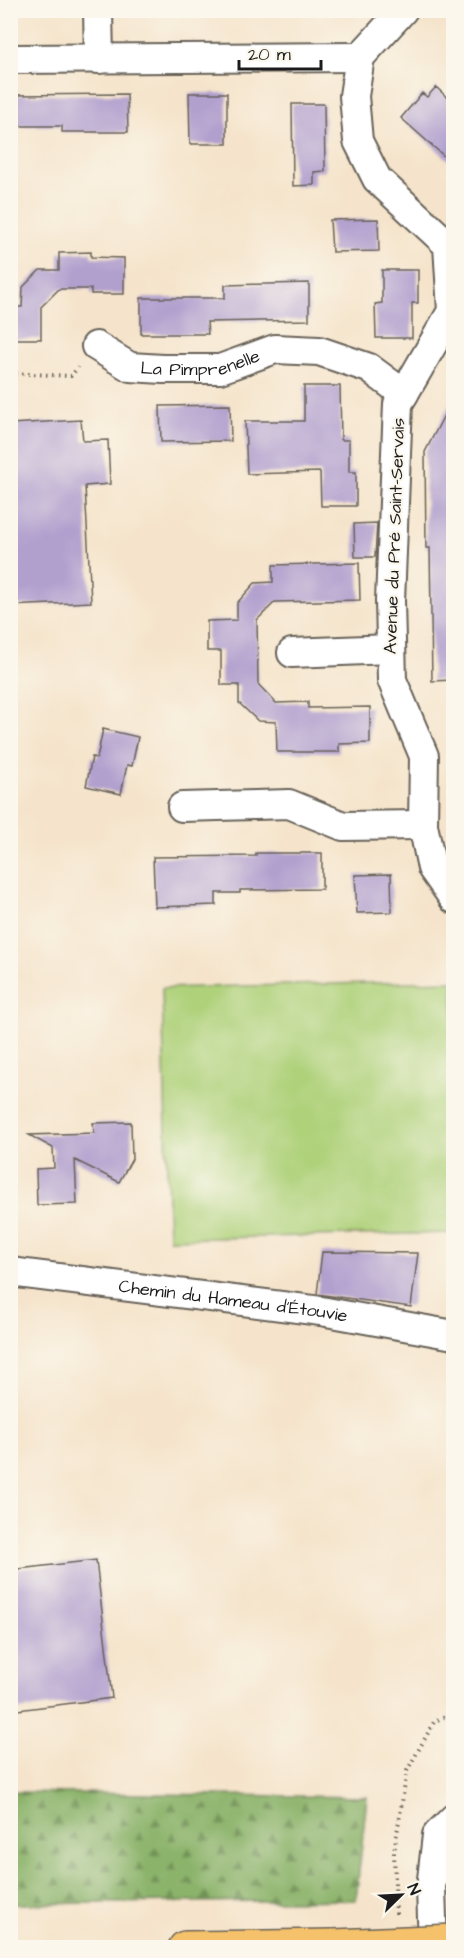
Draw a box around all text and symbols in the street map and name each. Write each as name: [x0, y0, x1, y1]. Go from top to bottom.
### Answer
scale bar: [239, 33, 322, 71]
text: 20 m: [248, 42, 291, 67]
street label: La Pimprenelle: [140, 343, 264, 382]
street label: Avenue du Pré Saint-Servais: [378, 417, 411, 655]
street label: Chemin du Hameau d'Étouvie: [117, 1274, 350, 1329]
north arrow: [371, 1865, 431, 1925]
text: N: [402, 1880, 426, 1898]

